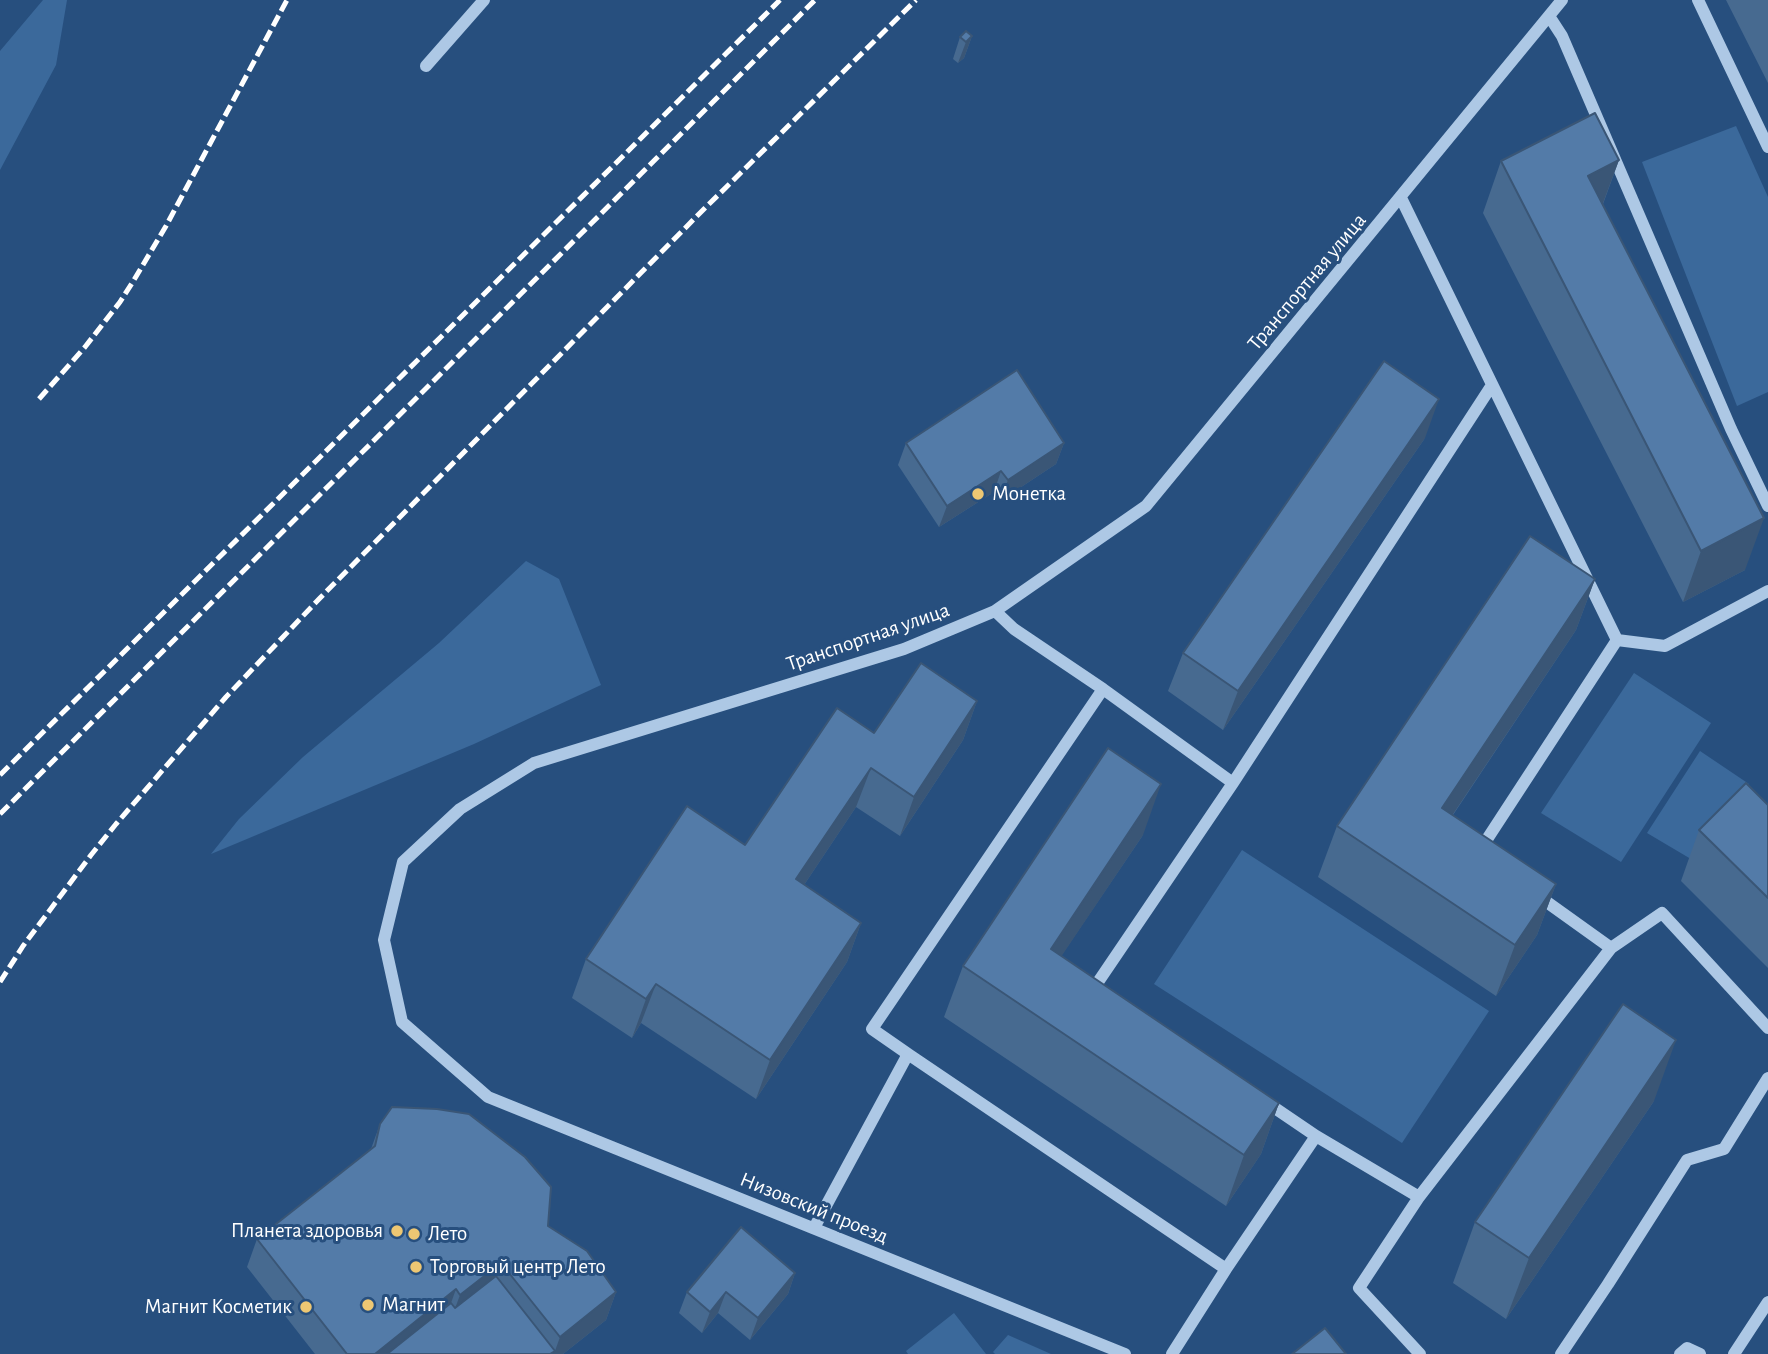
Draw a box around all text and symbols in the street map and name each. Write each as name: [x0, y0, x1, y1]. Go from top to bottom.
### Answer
street label: Транспортная улица: [1242, 208, 1372, 356]
place label: Монетка: [992, 481, 1066, 507]
marker: Монетка: [970, 486, 986, 502]
street label: Транспортная улица: [783, 597, 953, 677]
street label: Низовский проезд: [736, 1167, 892, 1249]
place label: Планета здоровья: [231, 1218, 383, 1244]
place label: Лето: [428, 1221, 467, 1247]
marker: Планета здоровья: [389, 1223, 405, 1239]
marker: Лето: [406, 1226, 422, 1242]
place label: Торговый центр Лето: [430, 1254, 606, 1280]
marker: Торговый центр Лето: [408, 1259, 424, 1275]
place label: Магнит: [382, 1292, 445, 1318]
place label: Магнит Косметик: [145, 1294, 292, 1320]
marker: Магнит: [360, 1297, 376, 1313]
marker: Магнит Косметик: [298, 1299, 314, 1315]

